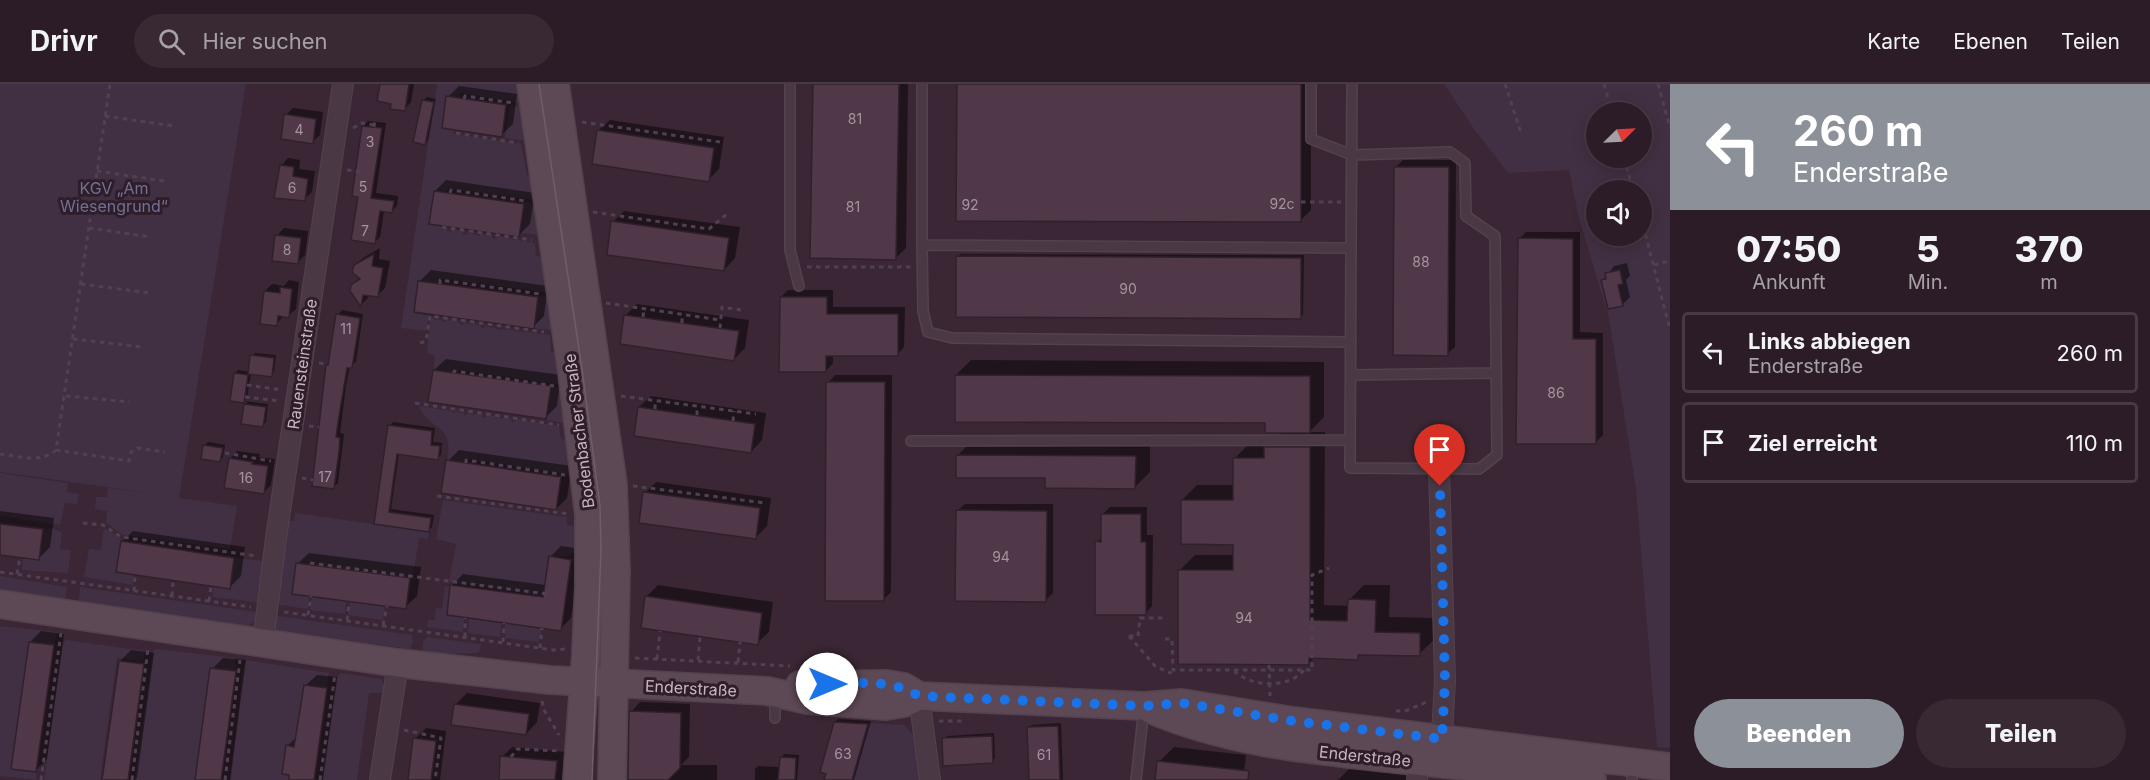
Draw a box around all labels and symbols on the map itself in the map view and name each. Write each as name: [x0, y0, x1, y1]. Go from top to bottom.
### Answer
north arrow: [1586, 102, 1652, 168]
house number: 81: [848, 110, 862, 127]
house number: 4: [294, 121, 304, 138]
house number: 3: [366, 133, 374, 150]
park label: KGV „Am Wiesengrund“: [60, 178, 168, 216]
house number: 5: [359, 178, 367, 195]
house number: 6: [288, 179, 296, 196]
house number: 92c: [1269, 195, 1295, 212]
house number: 92: [961, 196, 979, 213]
house number: 81: [846, 198, 860, 215]
house number: 7: [361, 222, 369, 239]
house number: 8: [283, 241, 291, 258]
house number: 88: [1412, 253, 1430, 270]
house number: 90: [1119, 280, 1137, 297]
street label: Rauensteinstraße: [283, 297, 321, 431]
house number: 11: [340, 320, 352, 337]
street label: Bodenbacher Straße: [560, 352, 598, 510]
house number: 86: [1547, 384, 1565, 401]
pin: [1414, 424, 1465, 486]
house number: 17: [318, 468, 332, 485]
house number: 16: [239, 469, 253, 486]
house number: 94: [992, 548, 1010, 565]
house number: 94: [1235, 609, 1253, 626]
position arrow: [795, 652, 859, 716]
street label: Enderstraße: [644, 676, 738, 700]
street label: Enderstraße: [1318, 741, 1412, 771]
house number: 63: [834, 745, 852, 762]
house number: 61: [1037, 746, 1051, 763]

